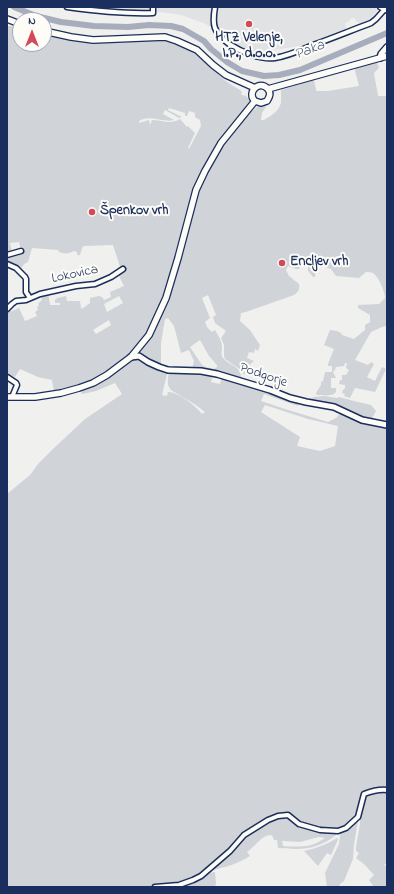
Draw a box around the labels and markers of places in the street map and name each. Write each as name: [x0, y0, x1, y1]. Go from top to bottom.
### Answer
marker: HTZ Velenje, I.P., d.o.o.: [244, 19, 254, 29]
place label: HTZ Velenje, I.P., d.o.o.: [215, 31, 283, 64]
place label: Špenkov vrh: [100, 204, 168, 220]
marker: Špenkov vrh: [87, 207, 97, 217]
place label: Encljev vrh: [290, 255, 348, 271]
marker: Encljev vrh: [277, 258, 287, 268]

